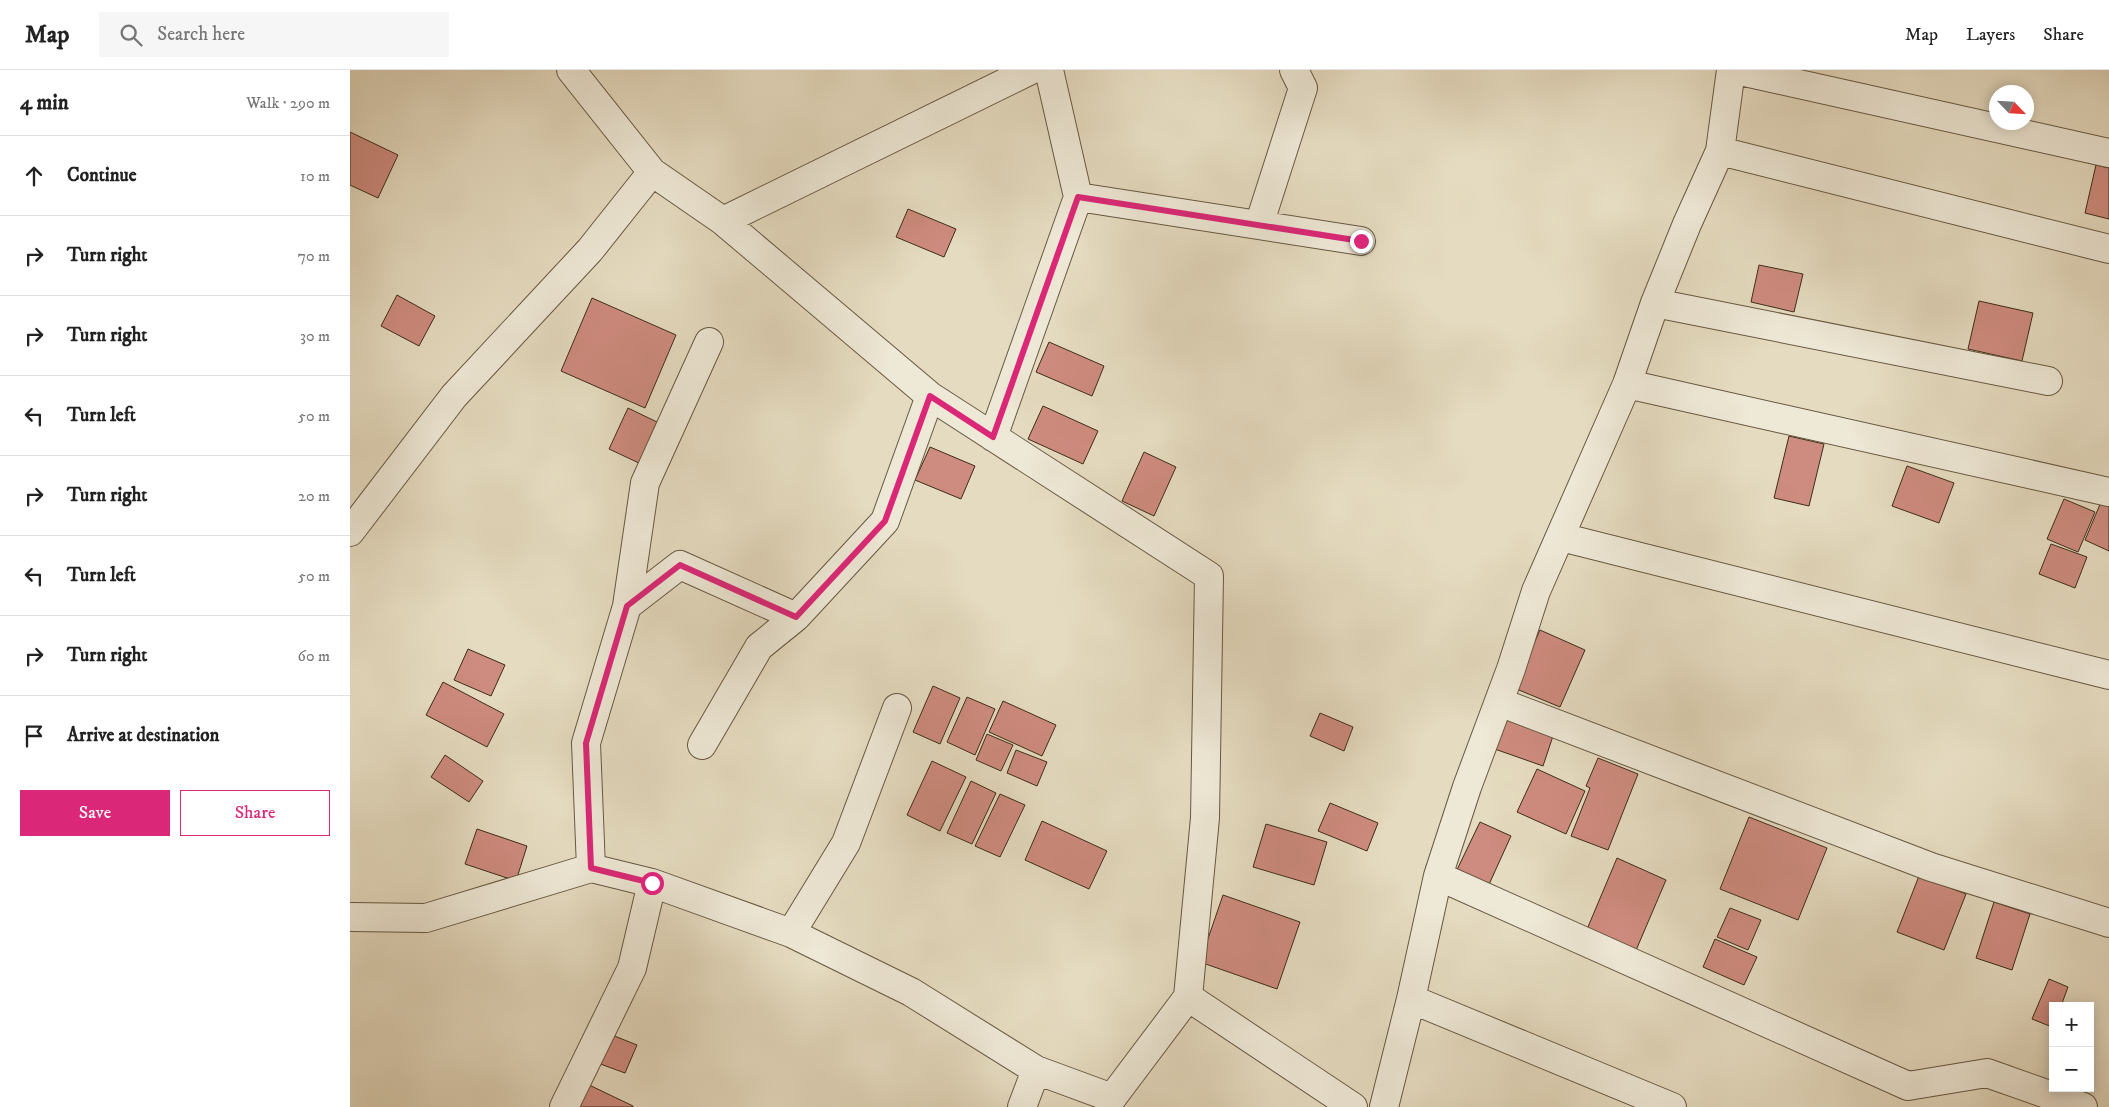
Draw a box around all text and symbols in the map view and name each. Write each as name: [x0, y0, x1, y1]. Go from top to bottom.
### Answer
search box: [99, 12, 449, 57]
text: Map: [25, 20, 69, 50]
icon: search: [117, 21, 145, 49]
text: Search here: [157, 23, 245, 46]
text: Map: [1905, 24, 1938, 46]
text: Layers: [1966, 24, 2015, 46]
text: Share: [2043, 24, 2084, 46]
north arrow: [1989, 85, 2034, 130]
text: 4 min: [20, 90, 69, 116]
text: Walk · 290 m: [246, 93, 330, 113]
icon: ahead: [20, 162, 48, 190]
text: Continue: [67, 164, 137, 187]
text: 10 m: [300, 166, 330, 186]
route end: [1350, 230, 1373, 253]
icon: right: [20, 242, 48, 270]
text: Turn right: [67, 244, 147, 267]
text: 70 m: [298, 246, 330, 266]
icon: right: [20, 322, 48, 350]
text: Turn right: [67, 324, 147, 347]
text: 30 m: [300, 326, 330, 346]
icon: left: [20, 402, 48, 430]
text: Turn left: [67, 404, 136, 427]
text: 50 m: [298, 406, 330, 426]
icon: right: [20, 482, 48, 510]
text: Turn right: [67, 484, 147, 507]
text: 20 m: [298, 486, 330, 506]
icon: left: [20, 562, 48, 590]
text: Turn left: [67, 564, 136, 587]
text: 50 m: [298, 566, 330, 586]
icon: right: [20, 642, 48, 670]
text: Turn right: [67, 644, 147, 667]
text: 60 m: [298, 646, 330, 666]
icon: arrive: [20, 722, 48, 750]
text: Arrive at destination: [67, 724, 219, 747]
button: Save: [20, 790, 170, 836]
button: Share: [180, 790, 330, 836]
route start: [641, 872, 664, 895]
map controls: [2049, 1002, 2094, 1092]
button: +: [2049, 1002, 2094, 1047]
button: −: [2049, 1047, 2094, 1092]

